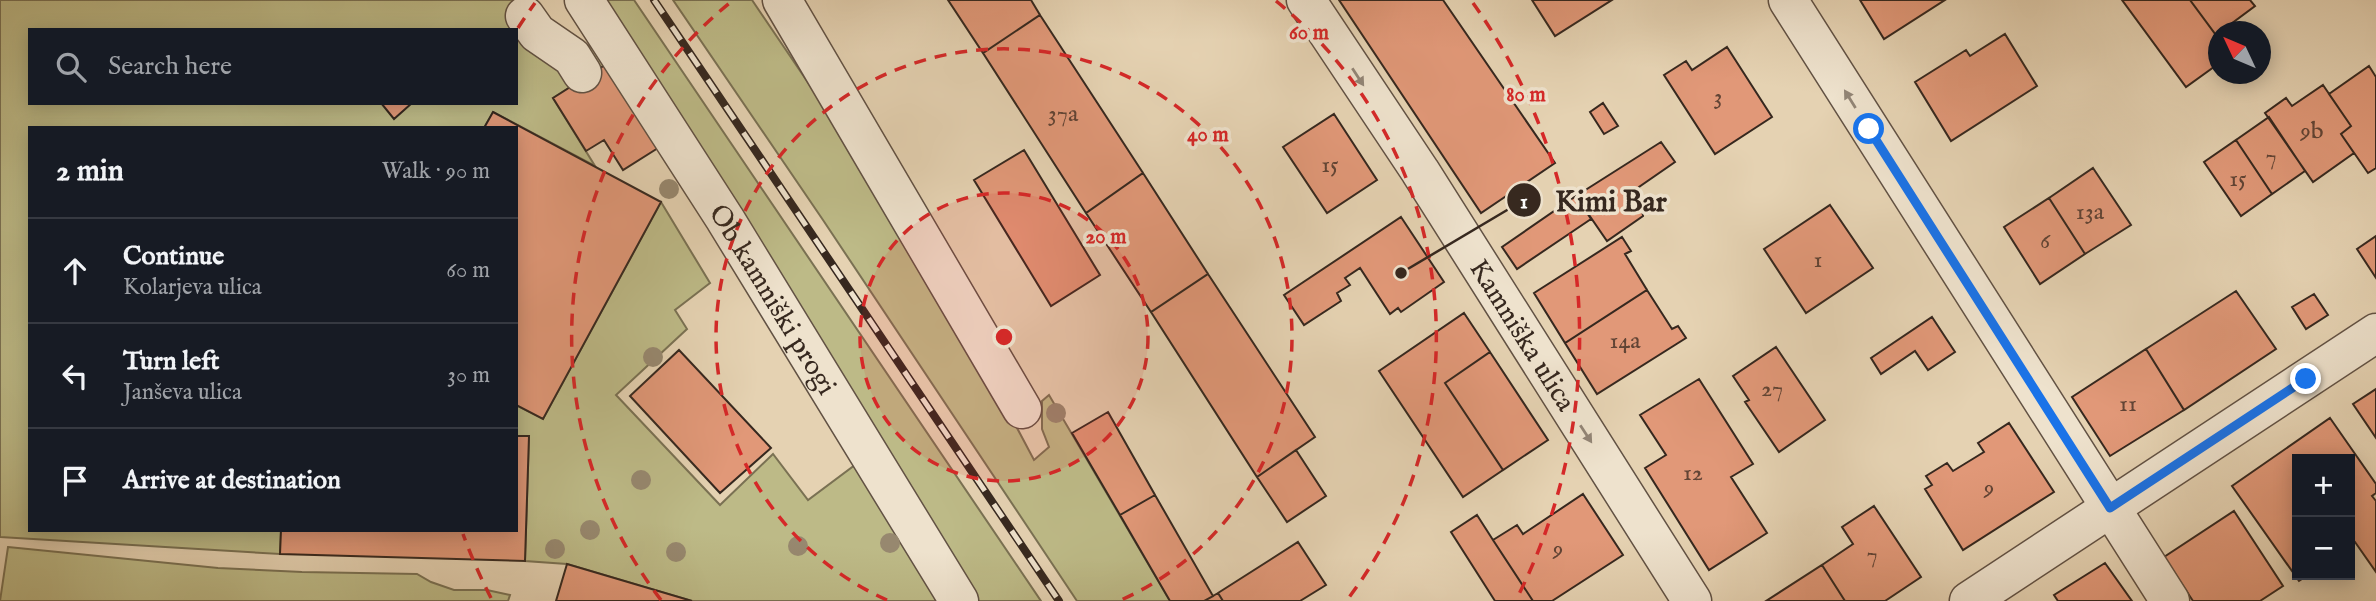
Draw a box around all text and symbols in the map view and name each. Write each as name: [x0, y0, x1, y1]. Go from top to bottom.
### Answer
text: 60 m: [1289, 20, 1330, 47]
north arrow: [2208, 21, 2271, 84]
search box: [28, 28, 518, 105]
icon: search: [52, 48, 90, 86]
text: Search here: [108, 50, 232, 83]
one-way arrow: [1351, 67, 1364, 87]
text: 80 m: [1506, 82, 1546, 109]
house number: 3: [1714, 82, 1722, 113]
one-way arrow: [1844, 89, 1857, 109]
house number: 37a: [1048, 99, 1079, 130]
route start: [1853, 113, 1884, 144]
house number: 9b: [2299, 116, 2324, 147]
text: 40 m: [1187, 122, 1229, 149]
house number: 7: [2265, 142, 2277, 173]
house number: 15: [1321, 150, 1339, 181]
text: 2 min: [56, 153, 124, 191]
text: Walk · 90 m: [382, 157, 490, 186]
house number: 15: [2229, 164, 2247, 195]
callout: Kimi Bar: [1506, 175, 1680, 226]
text: Kimi Bar: [1555, 184, 1668, 222]
text: 1: [1520, 189, 1528, 216]
house number: 13a: [2076, 197, 2105, 228]
street label: Ob kamniški progi: [700, 198, 843, 402]
text: 20 m: [1086, 224, 1127, 251]
house number: 6: [2040, 226, 2051, 257]
text: Continue: [123, 240, 224, 273]
house number: 1: [1814, 245, 1822, 276]
icon: ahead: [56, 252, 94, 290]
street label: Kamniška ulica: [1460, 253, 1583, 419]
text: 60 m: [446, 256, 490, 285]
text: Kolarjeva ulica: [123, 273, 262, 302]
centre of rings: [992, 325, 1016, 349]
house number: 14a: [1609, 326, 1641, 357]
text: Turn left: [123, 345, 220, 378]
icon: left: [56, 357, 94, 395]
text: 30 m: [447, 361, 490, 390]
route end: [2290, 363, 2321, 394]
house number: 27: [1761, 374, 1783, 405]
text: Janševa ulica: [123, 378, 242, 407]
house number: 11: [2119, 389, 2137, 420]
one-way arrow: [1579, 424, 1592, 444]
map controls: [2292, 454, 2355, 580]
button: +: [2292, 454, 2355, 517]
house number: 12: [1683, 458, 1703, 489]
icon: arrive: [56, 462, 94, 500]
text: Arrive at destination: [123, 464, 341, 497]
house number: 9: [1983, 473, 1994, 504]
button: −: [2292, 517, 2355, 580]
house number: 9: [1552, 534, 1563, 565]
house number: 7: [1866, 540, 1878, 571]

